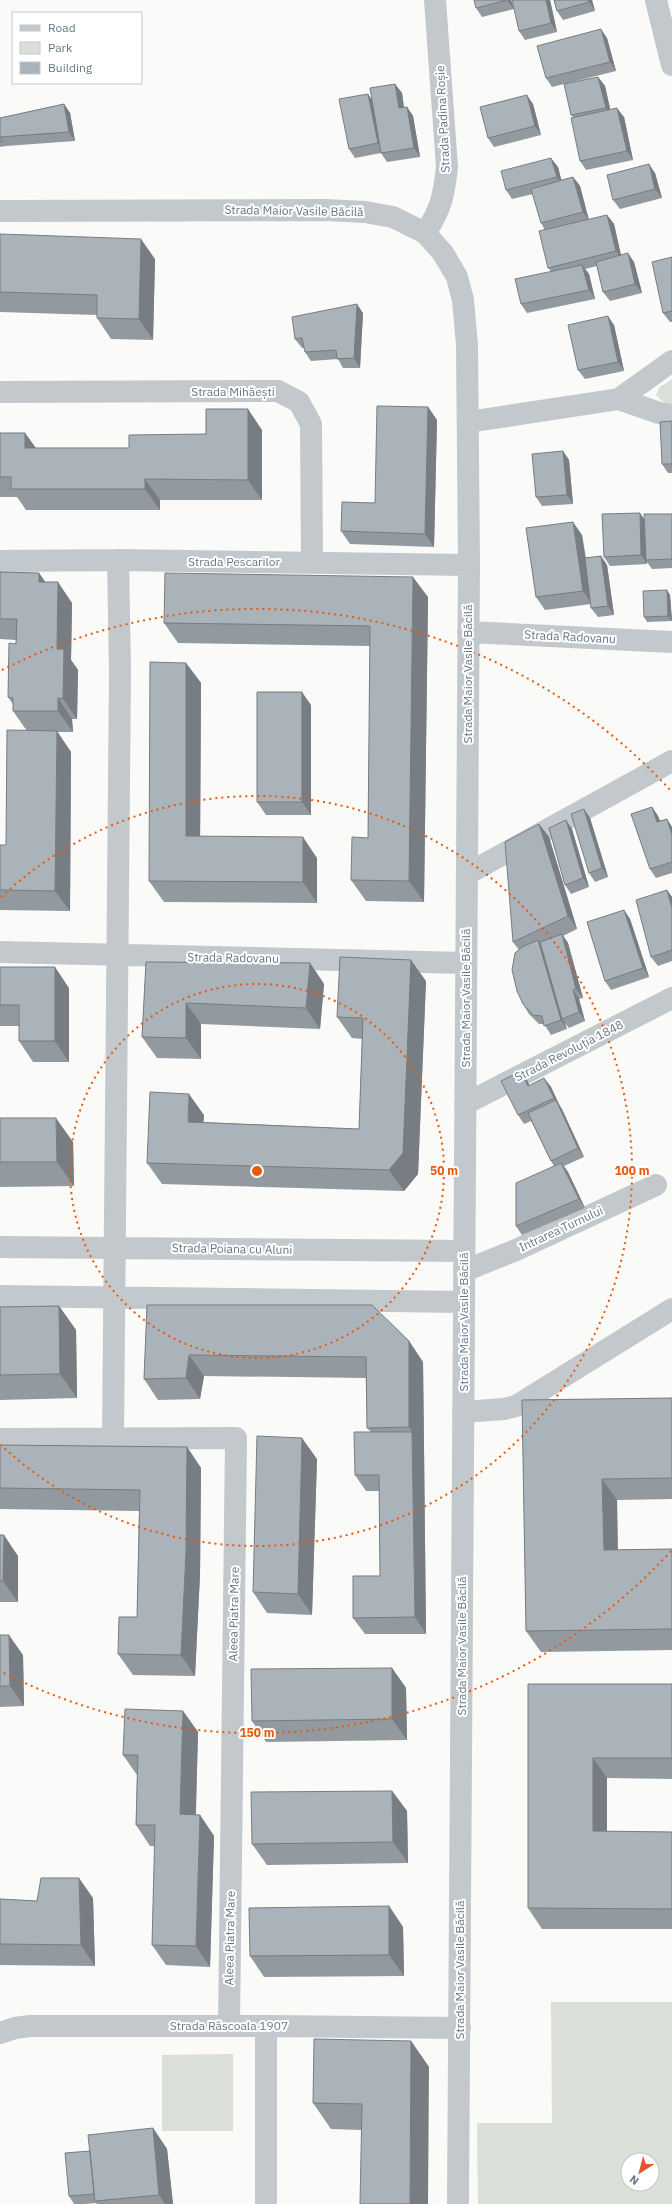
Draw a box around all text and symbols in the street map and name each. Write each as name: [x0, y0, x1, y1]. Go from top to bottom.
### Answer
legend: [12, 12, 142, 84]
text: Road: [48, 20, 76, 35]
text: Park: [48, 40, 73, 55]
text: Building: [48, 60, 93, 75]
street label: Strada Padina Roșie: [432, 65, 453, 173]
street label: Strada Maior Vasile Băcilă: [224, 202, 364, 219]
street label: Strada Mihăești: [191, 384, 275, 399]
street label: Strada Pescarilor: [188, 554, 281, 569]
street label: Strada Maior Vasile Băcilă: [460, 604, 475, 744]
street label: Strada Radovanu: [524, 627, 616, 646]
street label: Strada Maior Vasile Băcilă: [458, 928, 473, 1068]
street label: Strada Radovanu: [187, 949, 279, 966]
street label: Strada Revoluția 1848: [512, 1017, 626, 1084]
text: 50 m: [430, 1163, 458, 1178]
text: 100 m: [614, 1163, 650, 1178]
centre of rings: [250, 1164, 264, 1178]
street label: Intrarea Turnului: [516, 1203, 605, 1255]
street label: Strada Poiana cu Aluni: [172, 1240, 292, 1257]
street label: Strada Maior Vasile Băcilă: [456, 1252, 471, 1392]
street label: Aleea Piatra Mare: [225, 1566, 242, 1662]
street label: Strada Maior Vasile Băcilă: [454, 1576, 469, 1716]
text: 150 m: [239, 1725, 275, 1740]
street label: Aleea Piatra Mare: [221, 1890, 238, 1986]
street label: Strada Maior Vasile Băcilă: [452, 1900, 467, 2040]
street label: Strada Răscoala 1907: [170, 2018, 288, 2033]
north arrow: [620, 2152, 660, 2192]
text: N: [627, 2172, 641, 2188]

